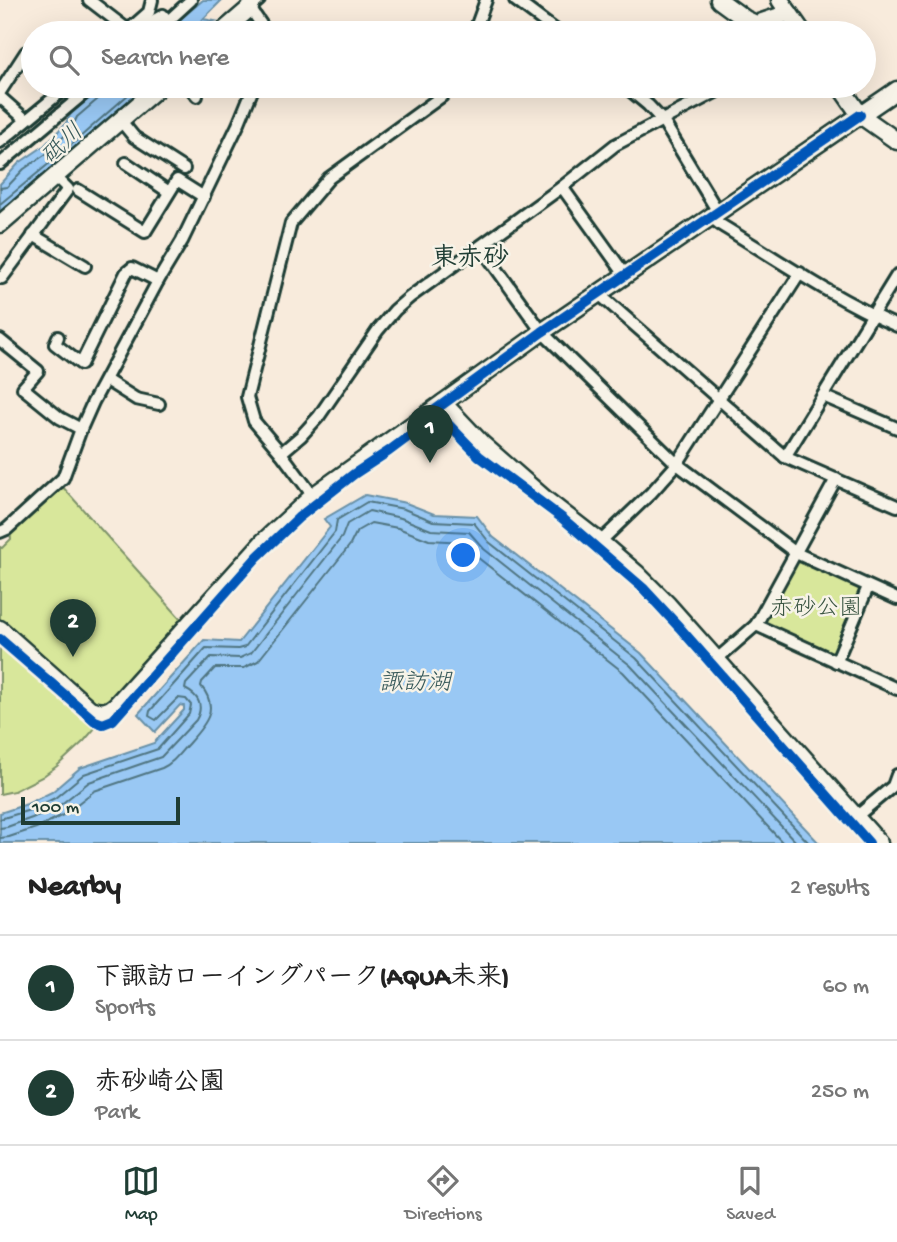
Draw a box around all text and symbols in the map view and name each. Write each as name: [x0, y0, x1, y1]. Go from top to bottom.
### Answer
search box: [21, 21, 876, 98]
icon: search: [45, 41, 83, 79]
text: Search here: [101, 44, 229, 75]
water label: 砥川: [36, 119, 91, 173]
district label: 東赤砂: [431, 243, 509, 276]
pin: 1: [407, 405, 453, 463]
your location: [446, 538, 480, 572]
park label: 赤砂公園: [770, 595, 862, 623]
pin: 2: [50, 599, 96, 657]
water label: 諏訪湖: [379, 670, 453, 699]
scale bar: [21, 794, 180, 826]
text: 100 m: [32, 797, 79, 820]
text: Nearby: [28, 871, 121, 906]
text: 2 results: [790, 875, 869, 902]
text: 下諏訪ローイングパーク(AQUA未来): [95, 964, 509, 995]
text: 1: [46, 974, 56, 1001]
text: 60 m: [823, 974, 869, 1001]
text: Sports: [95, 995, 155, 1022]
text: 赤砂崎公園: [95, 1069, 225, 1100]
text: 2: [45, 1079, 57, 1106]
text: 250 m: [811, 1079, 869, 1106]
text: Park: [95, 1100, 139, 1127]
tab: Map: [122, 1162, 160, 1227]
tab: Directions: [405, 1162, 482, 1227]
tab: Saved: [726, 1162, 775, 1227]

